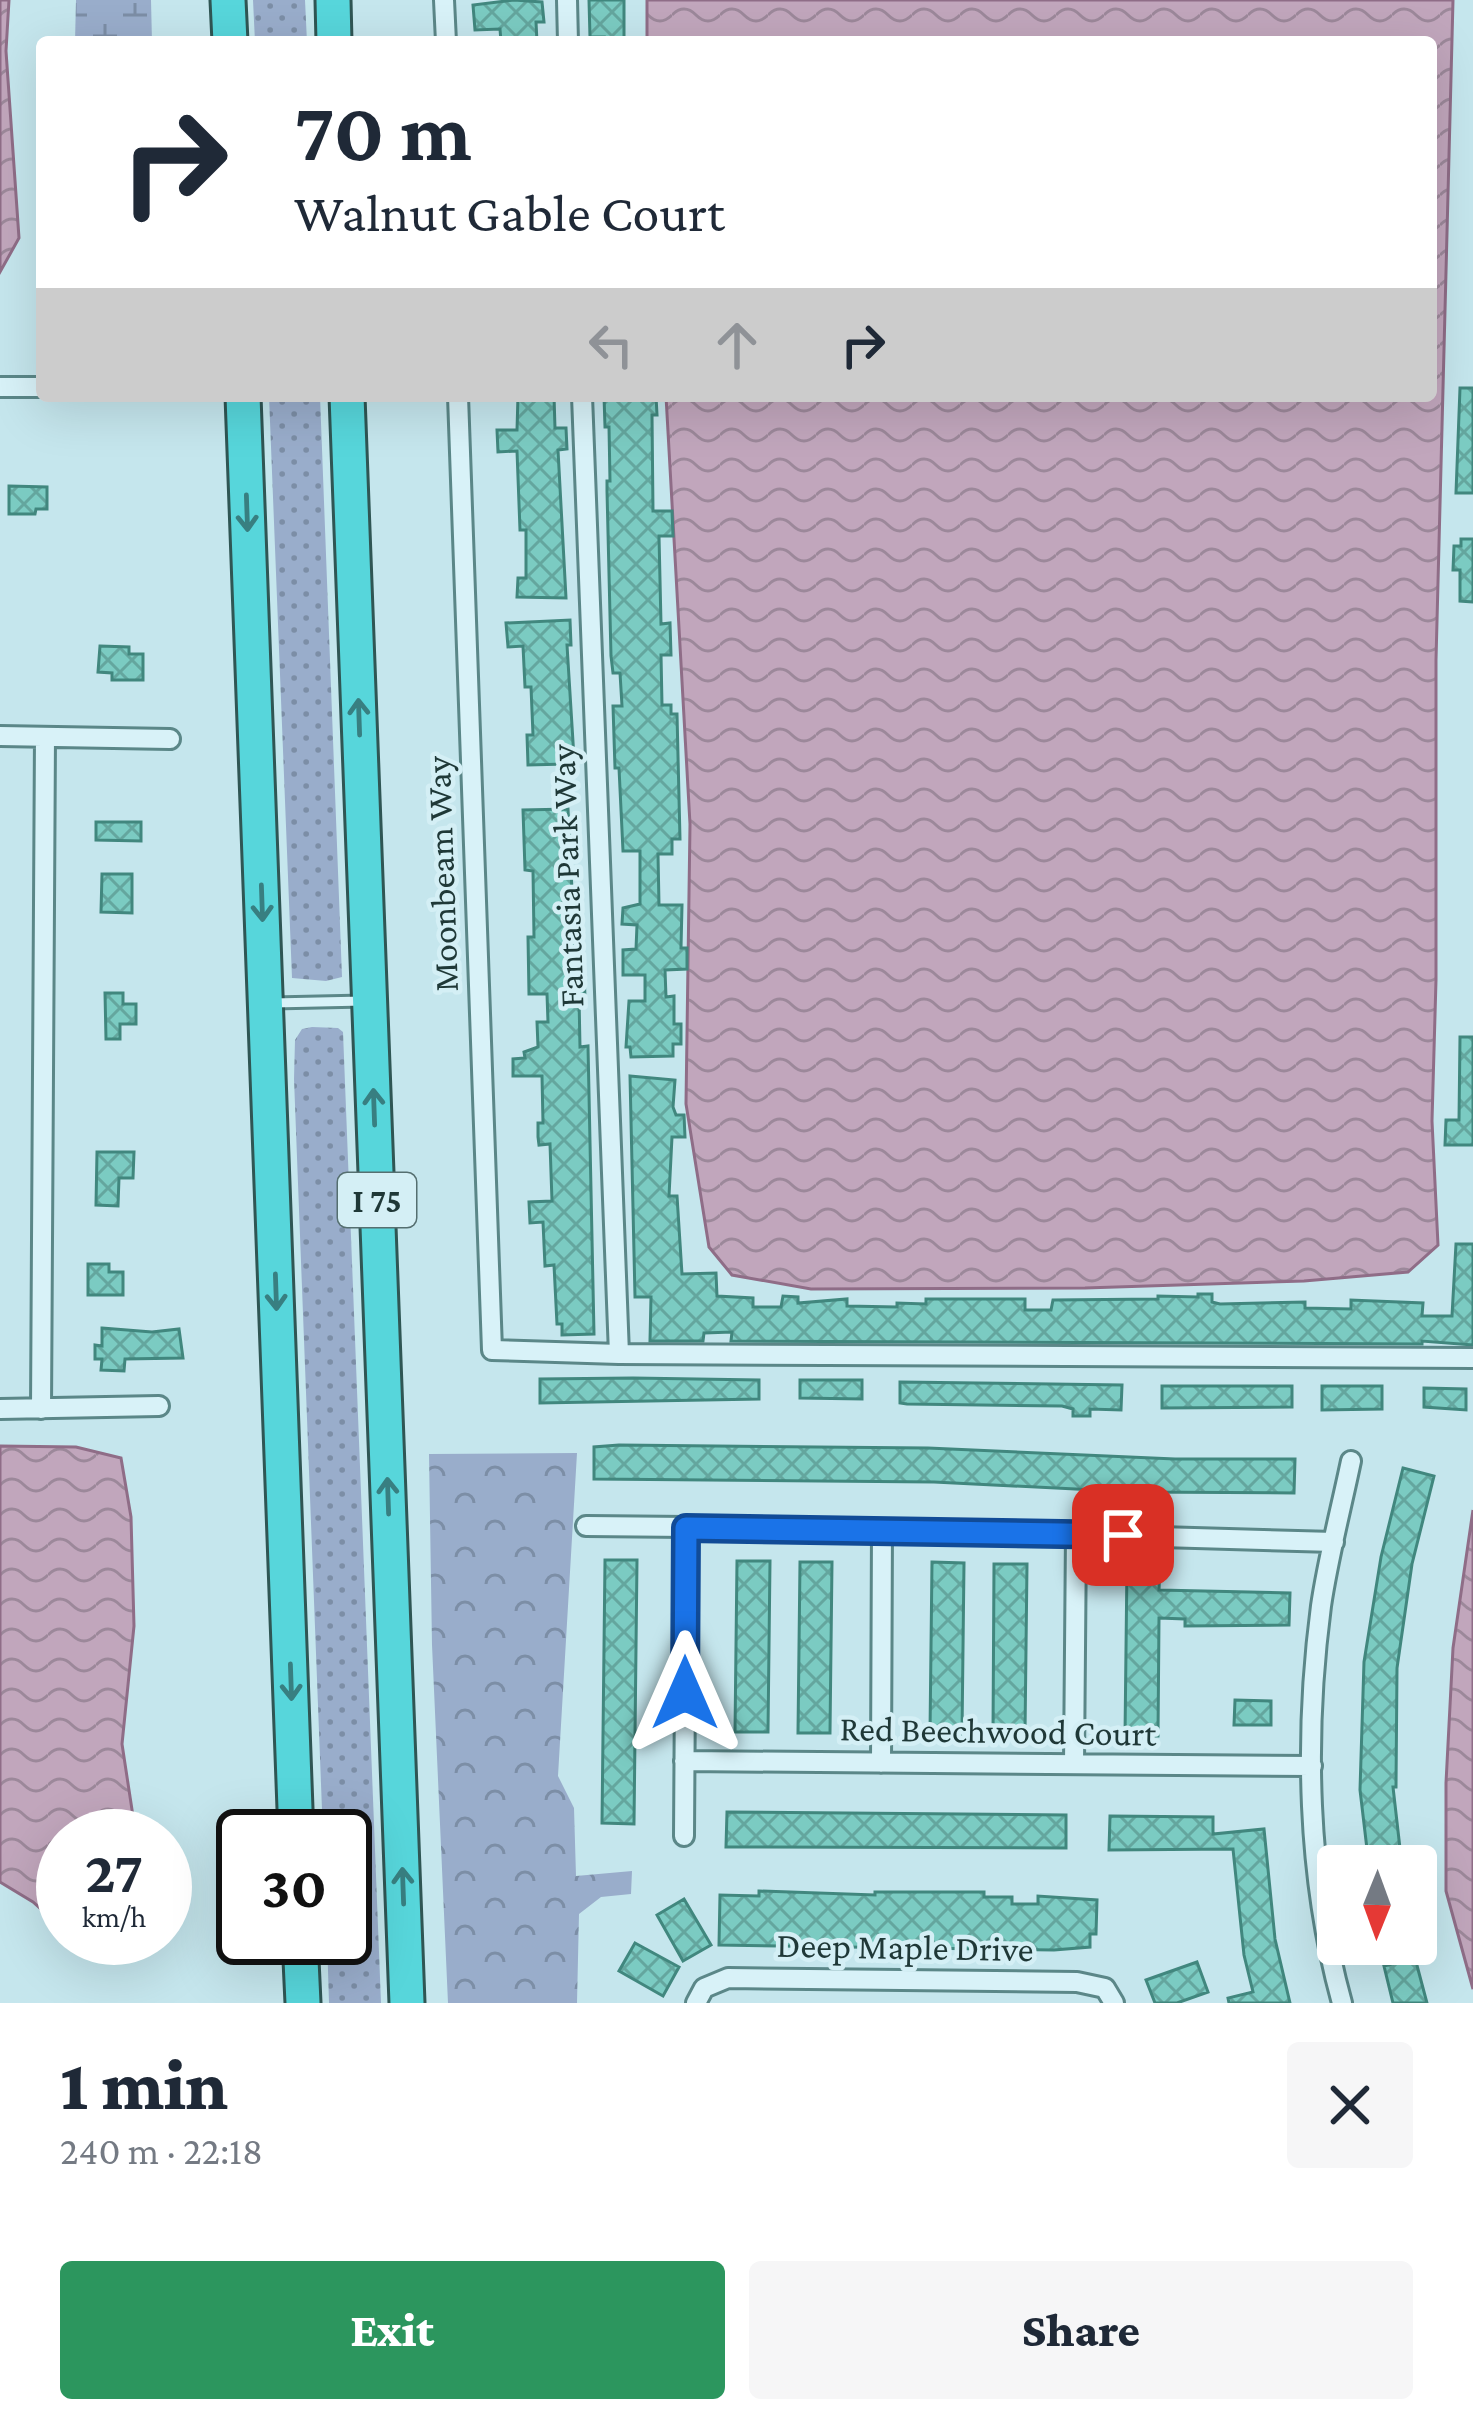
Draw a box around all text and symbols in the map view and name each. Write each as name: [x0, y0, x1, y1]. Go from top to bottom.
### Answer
icon: right: [96, 84, 252, 240]
text: 70 m: [294, 85, 472, 178]
text: Walnut Gable Court: [294, 183, 725, 243]
icon: left: [578, 312, 644, 378]
icon: ahead: [704, 312, 770, 378]
icon: right: [830, 312, 896, 378]
one-way arrow: [236, 493, 259, 532]
one-way arrow: [347, 698, 370, 737]
street label: Fantasia Park Way: [542, 743, 592, 1008]
street label: Moonbeam Way: [418, 755, 466, 993]
one-way arrow: [250, 883, 273, 922]
one-way arrow: [362, 1088, 385, 1127]
road number: I 75: [338, 1173, 416, 1227]
one-way arrow: [265, 1272, 288, 1311]
one-way arrow: [376, 1477, 399, 1516]
pin: [1072, 1484, 1174, 1586]
icon: arrive: [1090, 1502, 1156, 1568]
position arrow: [622, 1630, 748, 1756]
one-way arrow: [279, 1662, 302, 1701]
street label: Red Beechwood Court: [839, 1708, 1158, 1754]
speed limit sign: 30: [216, 1809, 372, 1965]
text: 27: [85, 1838, 143, 1905]
north arrow: [1317, 1845, 1437, 1965]
map controls: [1317, 1845, 1437, 1965]
one-way arrow: [391, 1867, 414, 1906]
text: km/h: [82, 1900, 146, 1933]
street label: Deep Maple Drive: [776, 1925, 1034, 1969]
button: close: [1287, 2042, 1413, 2168]
text: 1 min: [60, 2044, 228, 2124]
text: 240 m · 22:18: [60, 2129, 263, 2172]
button: Exit: [60, 2261, 725, 2399]
button: Share: [749, 2261, 1413, 2399]

